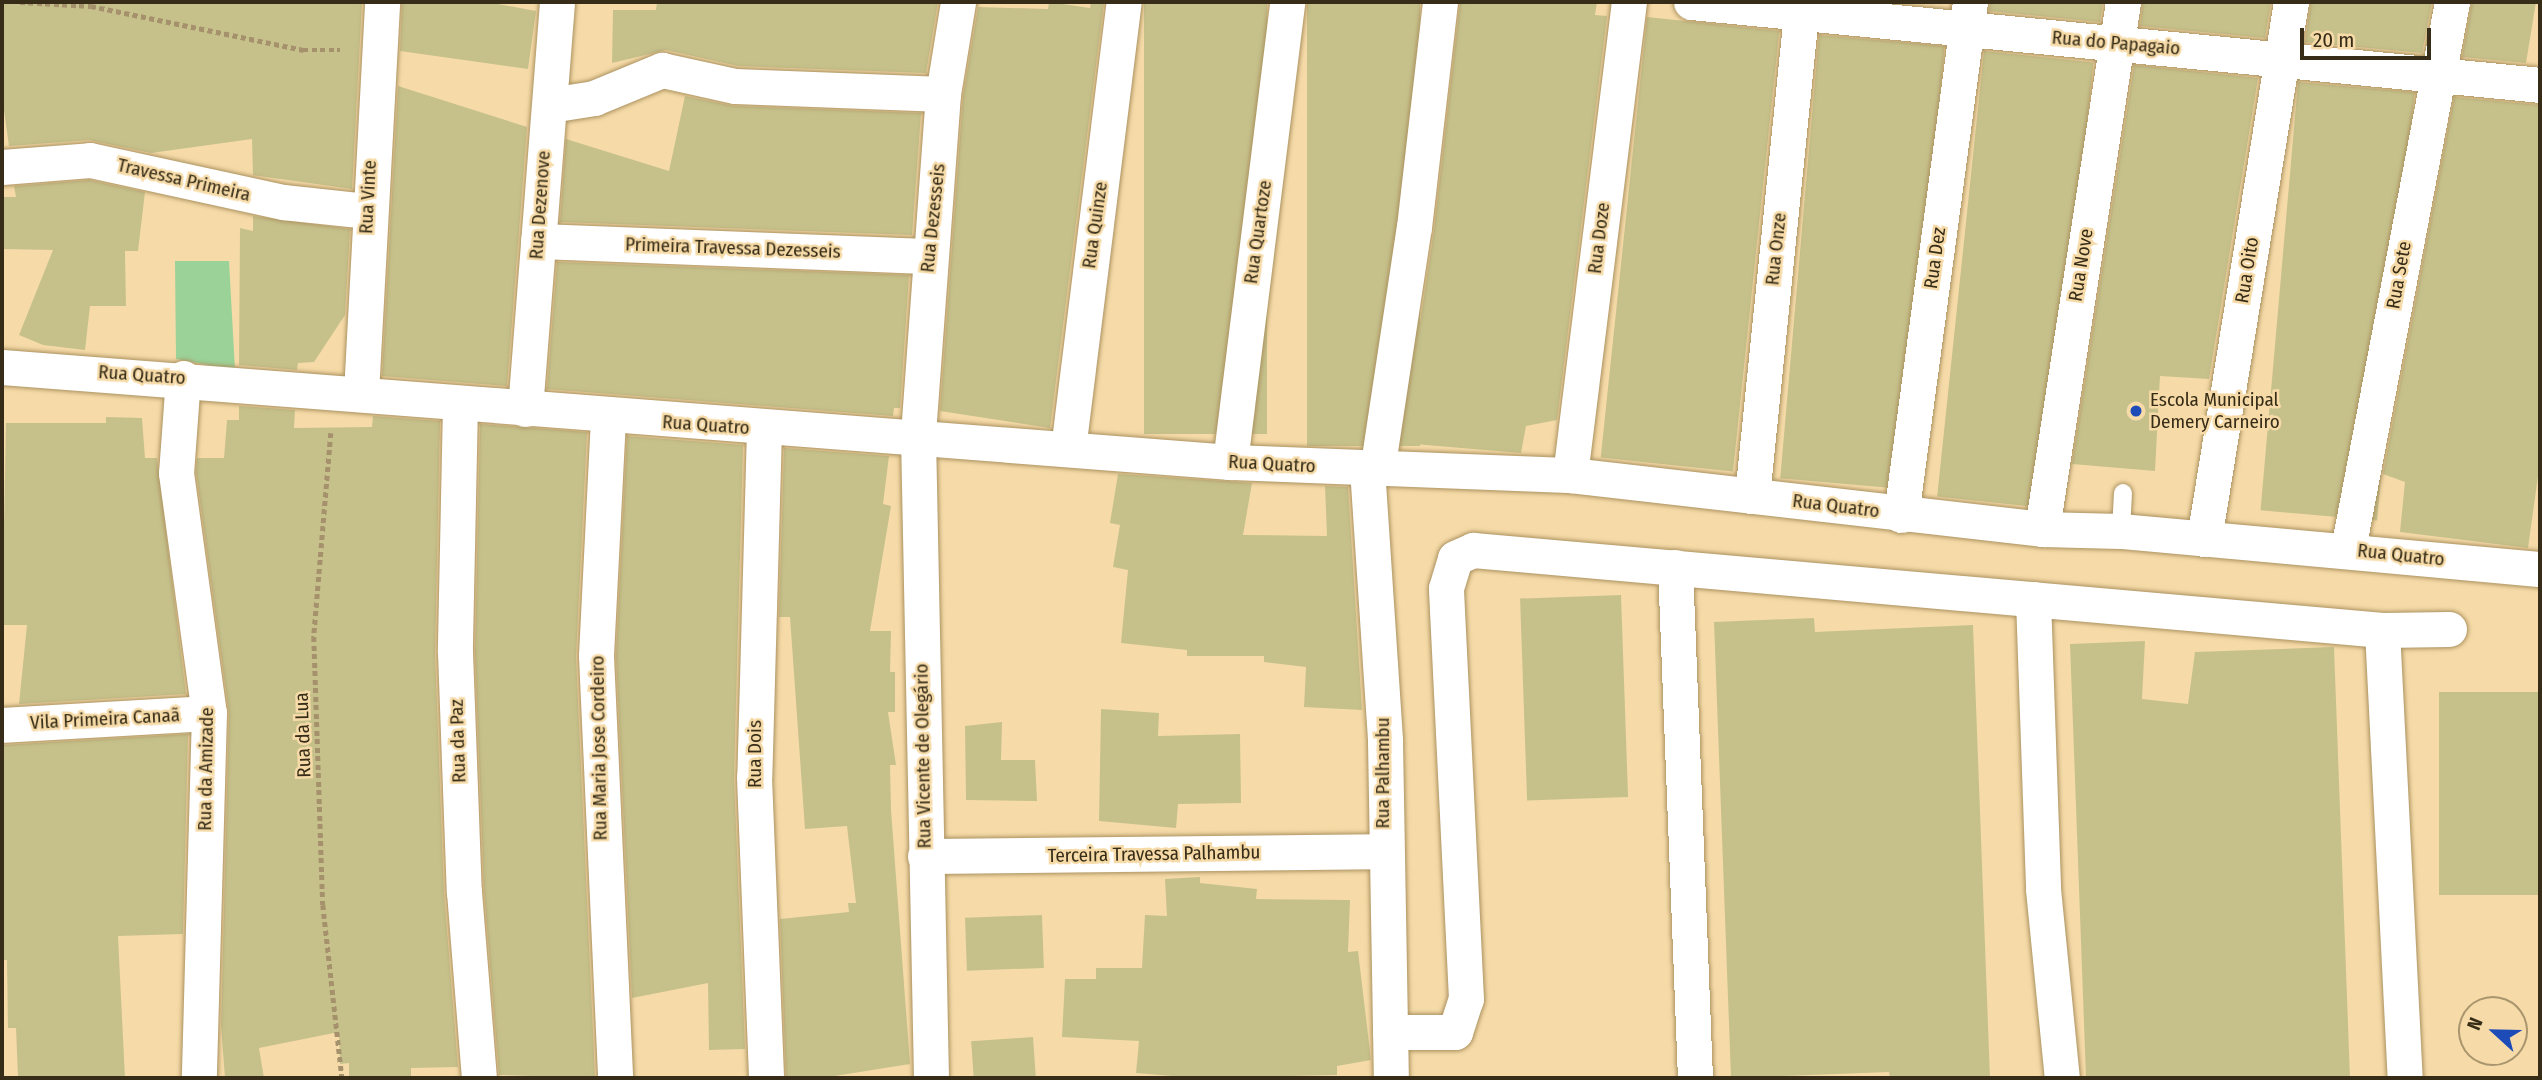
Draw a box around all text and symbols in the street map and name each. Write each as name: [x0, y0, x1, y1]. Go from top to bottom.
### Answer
scale bar: [2304, 14, 2435, 58]
street label: Rua do Papagaio: [2051, 26, 2181, 60]
text: 20 m: [2313, 27, 2354, 53]
street label: Rua Dezenove: [525, 150, 555, 260]
street label: Travessa Primeira: [115, 154, 253, 206]
street label: Rua Vinte: [355, 160, 381, 234]
street label: Rua Dezesseis: [916, 162, 950, 274]
street label: Rua Quartoze: [1239, 179, 1277, 285]
street label: Rua Quinze: [1078, 180, 1112, 270]
street label: Rua Doze: [1583, 201, 1615, 275]
street label: Rua Onze: [1761, 212, 1791, 286]
street label: Rua Dez: [1919, 226, 1951, 290]
street label: Rua Nove: [2064, 227, 2098, 303]
street label: Primeira Travessa Dezesseis: [625, 233, 841, 263]
street label: Rua Oito: [2231, 235, 2263, 305]
street label: Rua Sete: [2382, 239, 2416, 311]
street label: Rua Quatro: [98, 361, 186, 389]
place label: Escola Municipal Demery Carneiro: [2150, 389, 2280, 433]
marker: Escola Municipal Demery Carneiro: [2128, 403, 2144, 419]
street label: Rua Quatro: [662, 411, 750, 439]
street label: Rua Quatro: [1228, 450, 1316, 478]
street label: Rua Quatro: [1791, 489, 1881, 523]
street label: Rua Quatro: [2356, 539, 2446, 571]
street label: Rua Maria Jose Cordeiro: [586, 655, 612, 841]
street label: Rua Vicente de Olegário: [910, 663, 936, 849]
street label: Rua da Lua: [290, 692, 316, 778]
street label: Rua da Paz: [445, 699, 471, 783]
street label: Vila Primeira Canaã: [29, 704, 181, 734]
street label: Rua da Amizade: [194, 707, 218, 831]
street label: Rua Palhambu: [1372, 717, 1394, 829]
street label: Rua Dois: [744, 720, 766, 788]
street label: Terceira Travessa Palhambu: [1047, 841, 1261, 867]
north arrow: [2458, 996, 2528, 1066]
text: N: [2462, 1014, 2488, 1033]

